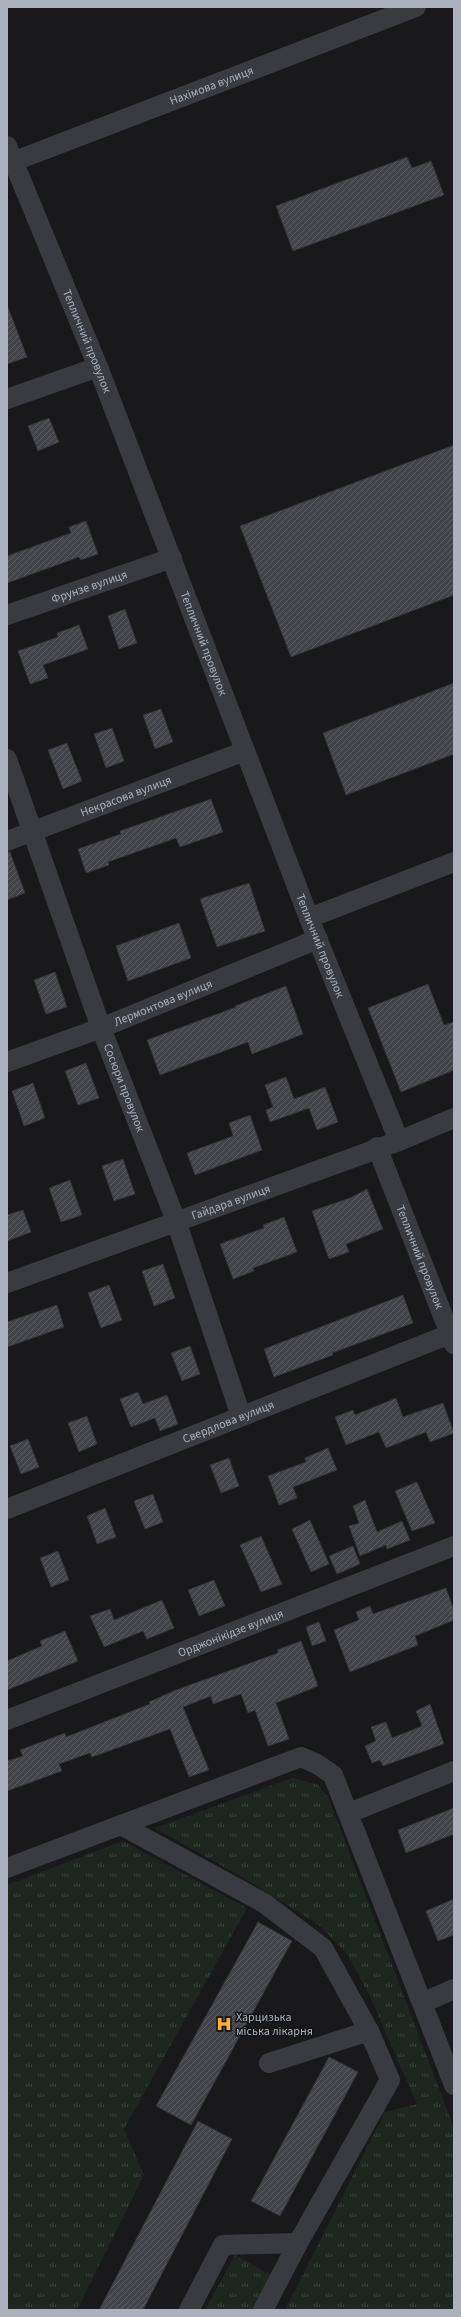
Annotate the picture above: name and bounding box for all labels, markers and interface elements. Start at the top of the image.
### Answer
street label: Нахімова вулиця [167,62,256,110]
street label: Тепличний провулок [58,287,115,396]
street label: Фрунзе вулиця [49,566,130,608]
street label: Тепличний провулок [176,589,231,698]
street label: Некрасова вулиця [78,772,174,822]
street label: Тепличний провулок [292,892,348,1000]
street label: Лермонтова вулиця [111,975,215,1031]
street label: Сосюри провулок [99,1041,149,1135]
street label: Гайдара вулиця [189,1180,273,1225]
street label: Тепличний провулок [391,1203,448,1312]
street label: Свердлова вулиця [180,1396,277,1448]
street label: Орджонікідзе вулиця [175,1605,286,1662]
place label: Харцизька міська лікарня [236,2009,313,2040]
hospital icon: Харцизька міська лікарня [215,2015,233,2033]

